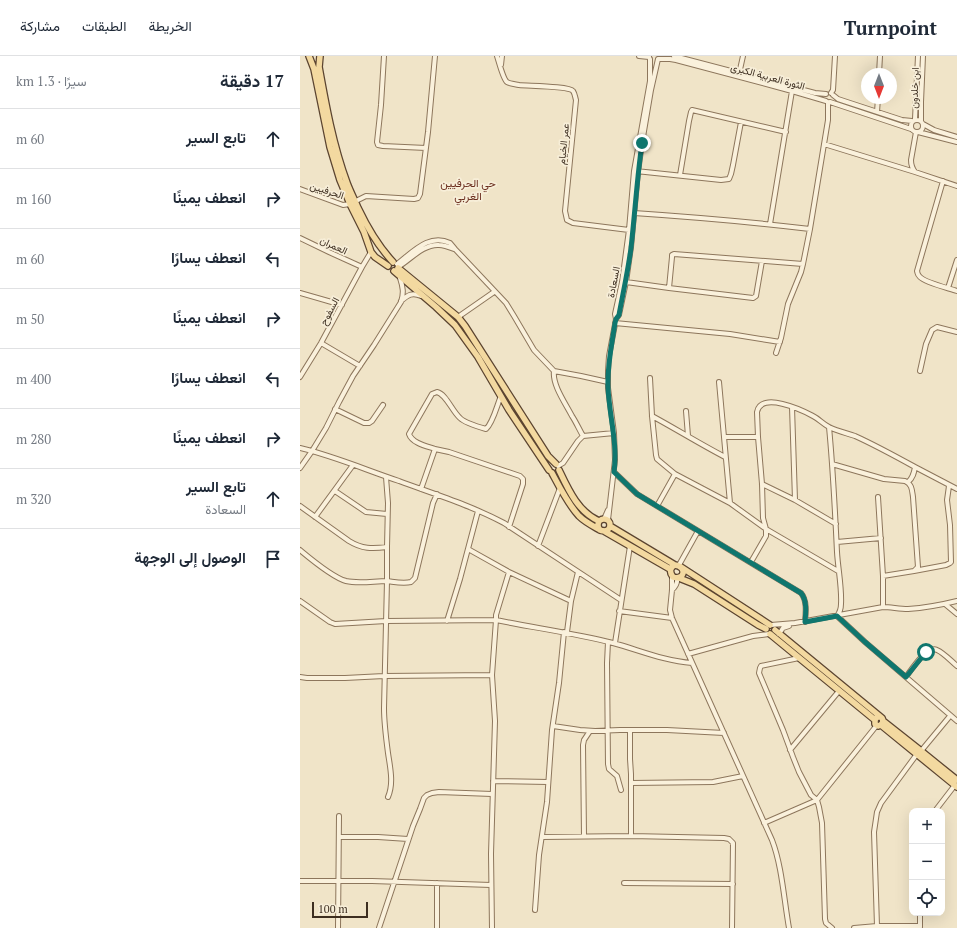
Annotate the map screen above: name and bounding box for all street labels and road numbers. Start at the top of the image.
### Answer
street label: الثورة العربية الكبرى [729,60,806,93]
street label: ابن خلدون [907,67,922,109]
street label: عمر الخيام [555,123,572,165]
street label: الحرفيين [308,179,345,202]
street label: العمران [318,233,350,257]
street label: السعادة [604,265,623,299]
street label: السفوح [317,295,342,327]

